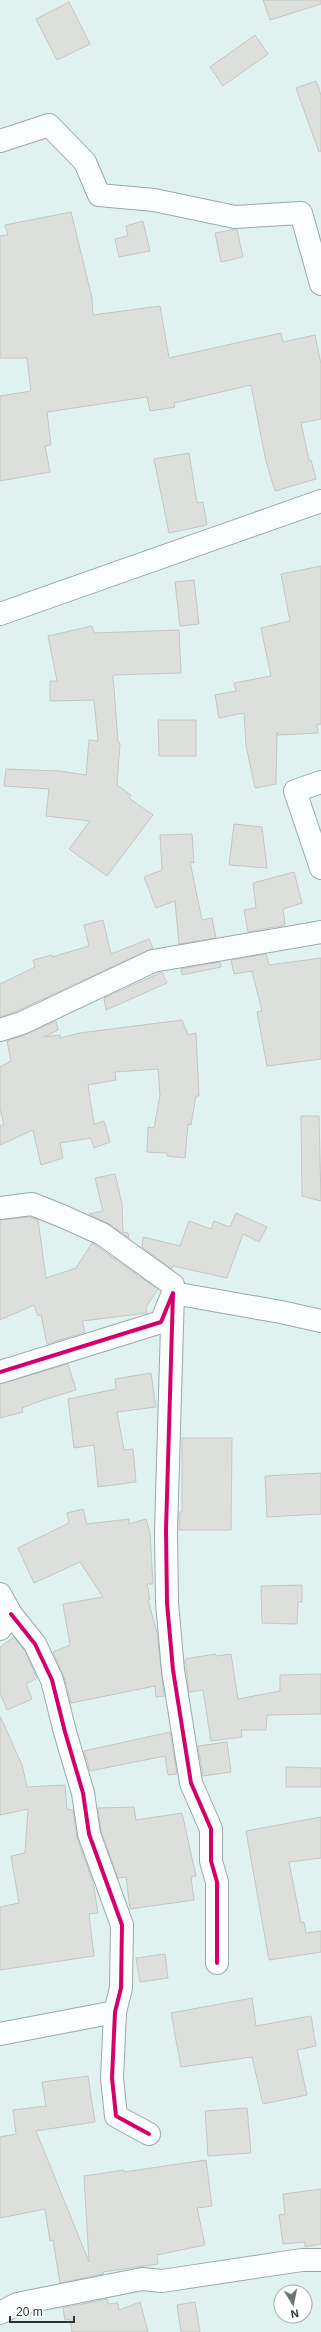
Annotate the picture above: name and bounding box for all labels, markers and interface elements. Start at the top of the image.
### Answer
north arrow [273,2284,313,2324]
scale bar [10,2298,74,2324]
text: 20 m [16,2305,43,2319]
text: N [290,2307,300,2320]

